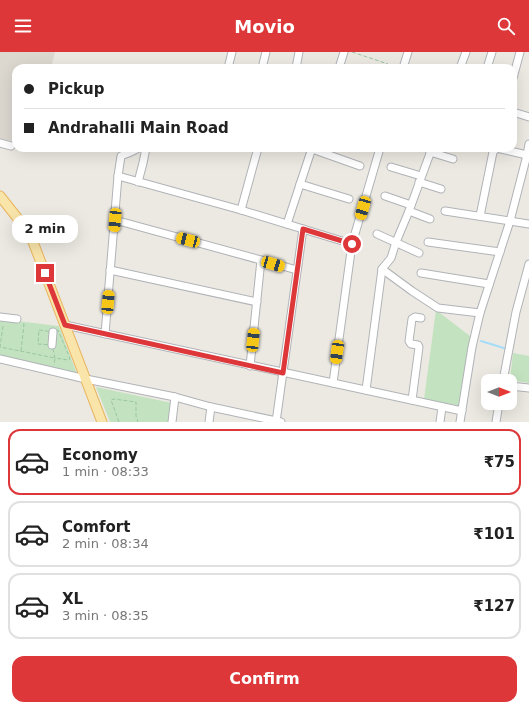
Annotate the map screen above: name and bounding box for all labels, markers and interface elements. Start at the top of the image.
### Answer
icon: menu [12,15,34,37]
icon: search [495,15,517,37]
text: Movio [234,16,295,37]
text: Pickup [48,80,104,98]
text: Andrahalli Main Road [48,119,229,137]
car [354,195,372,221]
car [108,208,122,232]
callout: 2 min [12,215,78,243]
text: 2 min [25,221,65,236]
car [175,231,201,249]
route start [343,235,361,253]
car [260,255,286,273]
route end [36,264,54,282]
car [101,290,115,314]
car [246,327,260,353]
car [329,339,345,365]
north arrow [481,374,517,410]
map controls [481,374,517,410]
icon: car [14,444,50,480]
text: Economy [62,446,138,464]
text: ₹75 [484,453,515,471]
text: 1 min · 08:33 [62,464,149,479]
icon: car [14,516,50,552]
text: Comfort [62,518,130,536]
text: ₹101 [473,525,515,543]
text: 2 min · 08:34 [62,536,149,551]
icon: car [14,588,50,624]
text: XL [62,590,83,608]
text: ₹127 [473,597,515,615]
text: 3 min · 08:35 [62,608,149,623]
button: Confirm [12,656,517,702]

